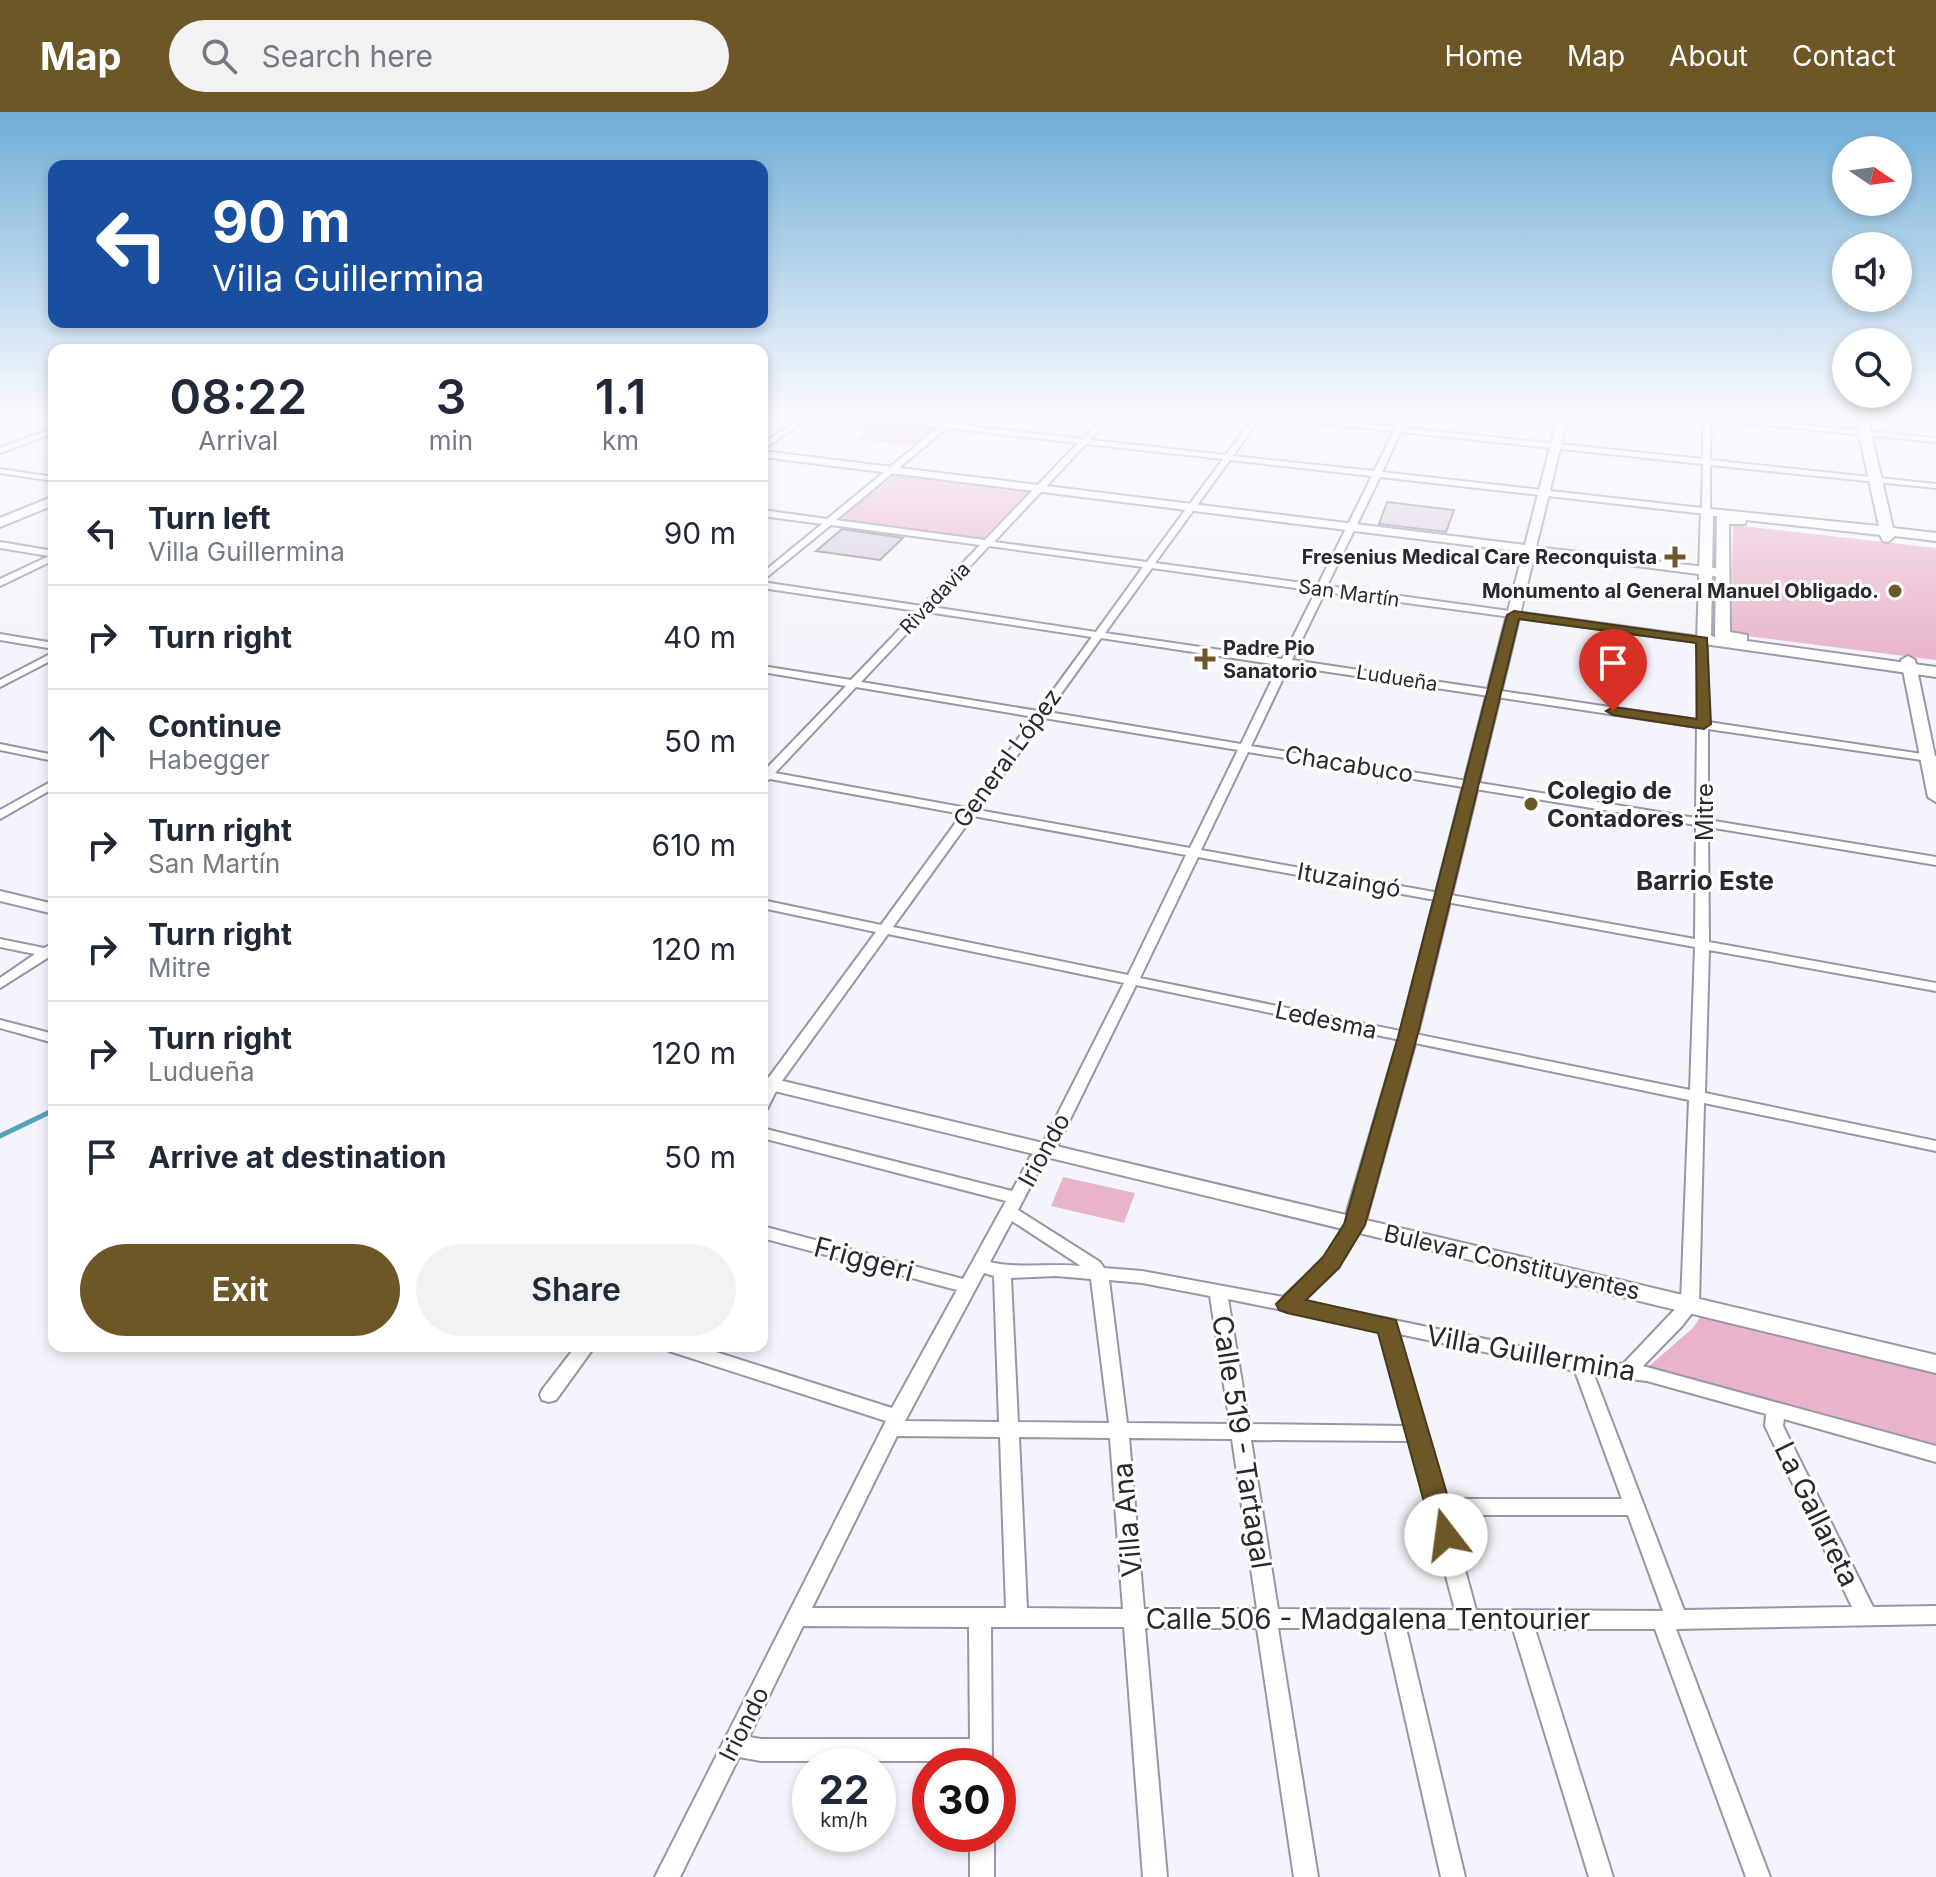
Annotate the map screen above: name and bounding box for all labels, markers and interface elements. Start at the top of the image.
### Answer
search box [169,20,729,92]
text: Map [40,33,121,79]
icon: search [197,34,241,78]
text: Search here [261,38,433,74]
text: Home [1444,39,1523,73]
text: Map [1567,39,1625,73]
text: About [1669,39,1748,73]
text: Contact [1792,39,1896,73]
north arrow [1832,136,1912,216]
map controls [1832,136,1912,408]
text: 90 m [212,188,351,256]
icon: left [80,192,184,296]
button: sound [1832,232,1912,312]
text: Villa Guillermina [212,256,484,300]
button: search [1832,328,1912,408]
text: 08:22 [170,367,307,426]
text: 3 [436,367,466,426]
text: 1.1 [595,367,646,426]
text: Arrival [198,425,278,456]
text: min [429,425,473,456]
text: km [602,425,639,456]
text: Turn left [148,500,270,536]
icon: left [80,511,124,555]
text: 90 m [664,515,736,551]
text: Villa Guillermina [148,536,345,567]
place label: Fresenius Medical Care Reconquista [1302,545,1657,569]
marker: Fresenius Medical Care Reconquista [1664,546,1686,568]
street label: Rivadavia [895,557,975,639]
street label: San Martín [1297,574,1401,612]
place label: Monumento al General Manuel Obligado. [1482,579,1879,603]
marker: Monumento al General Manuel Obligado. [1886,582,1904,600]
icon: right [80,615,124,659]
text: Turn right [148,619,292,655]
text: 40 m [663,619,736,655]
pin [1579,629,1647,711]
place label: Padre Pio Sanatorio [1223,636,1317,683]
icon: arrive [1591,641,1635,685]
marker: Padre Pio Sanatorio [1194,648,1216,670]
street label: Ludueña [1355,660,1439,696]
street label: General López [947,683,1067,833]
text: Continue [148,708,282,744]
icon: ahead [80,719,124,763]
text: 50 m [664,723,736,759]
street label: Chacabuco [1283,740,1415,788]
text: Habegger [148,744,270,775]
place label: Colegio de Contadores [1547,776,1684,833]
street label: Mitre [1690,783,1719,841]
marker: Colegio de Contadores [1522,795,1540,813]
text: Turn right [148,812,292,848]
icon: right [80,823,124,867]
text: 610 m [652,827,736,863]
text: San Martín [148,848,280,879]
street label: Ituzaingó [1295,857,1403,903]
district label: Barrio Este [1636,865,1774,896]
text: Turn right [148,916,292,952]
icon: right [80,927,124,971]
text: 120 m [652,931,736,967]
text: Mitre [148,952,211,983]
street label: Ledesma [1272,995,1380,1045]
text: Turn right [148,1020,292,1056]
icon: right [80,1031,124,1075]
text: 120 m [652,1035,736,1071]
text: Ludueña [148,1056,255,1087]
street label: Iriondo [1012,1108,1076,1192]
icon: arrive [80,1135,124,1179]
text: Arrive at destination [148,1139,446,1175]
text: 50 m [664,1139,736,1175]
street label: Bulevar Constituyentes [1381,1218,1643,1306]
street label: Friggeri [810,1229,918,1289]
button: Exit [80,1244,400,1336]
button: Share [416,1244,736,1336]
street label: Calle 519 - Tartagal [1205,1313,1279,1571]
street label: Villa Guillermina [1424,1318,1638,1388]
street label: La Gallareta [1767,1436,1867,1592]
street label: Villa Ana [1105,1461,1149,1579]
position arrow [1404,1493,1488,1577]
street label: Calle 506 - Madgalena Tentourier [1146,1602,1590,1636]
street label: Iriondo [713,1682,775,1766]
speed limit sign: 30 [912,1748,1016,1852]
text: 22 [819,1765,869,1814]
text: km/h [820,1808,868,1832]

